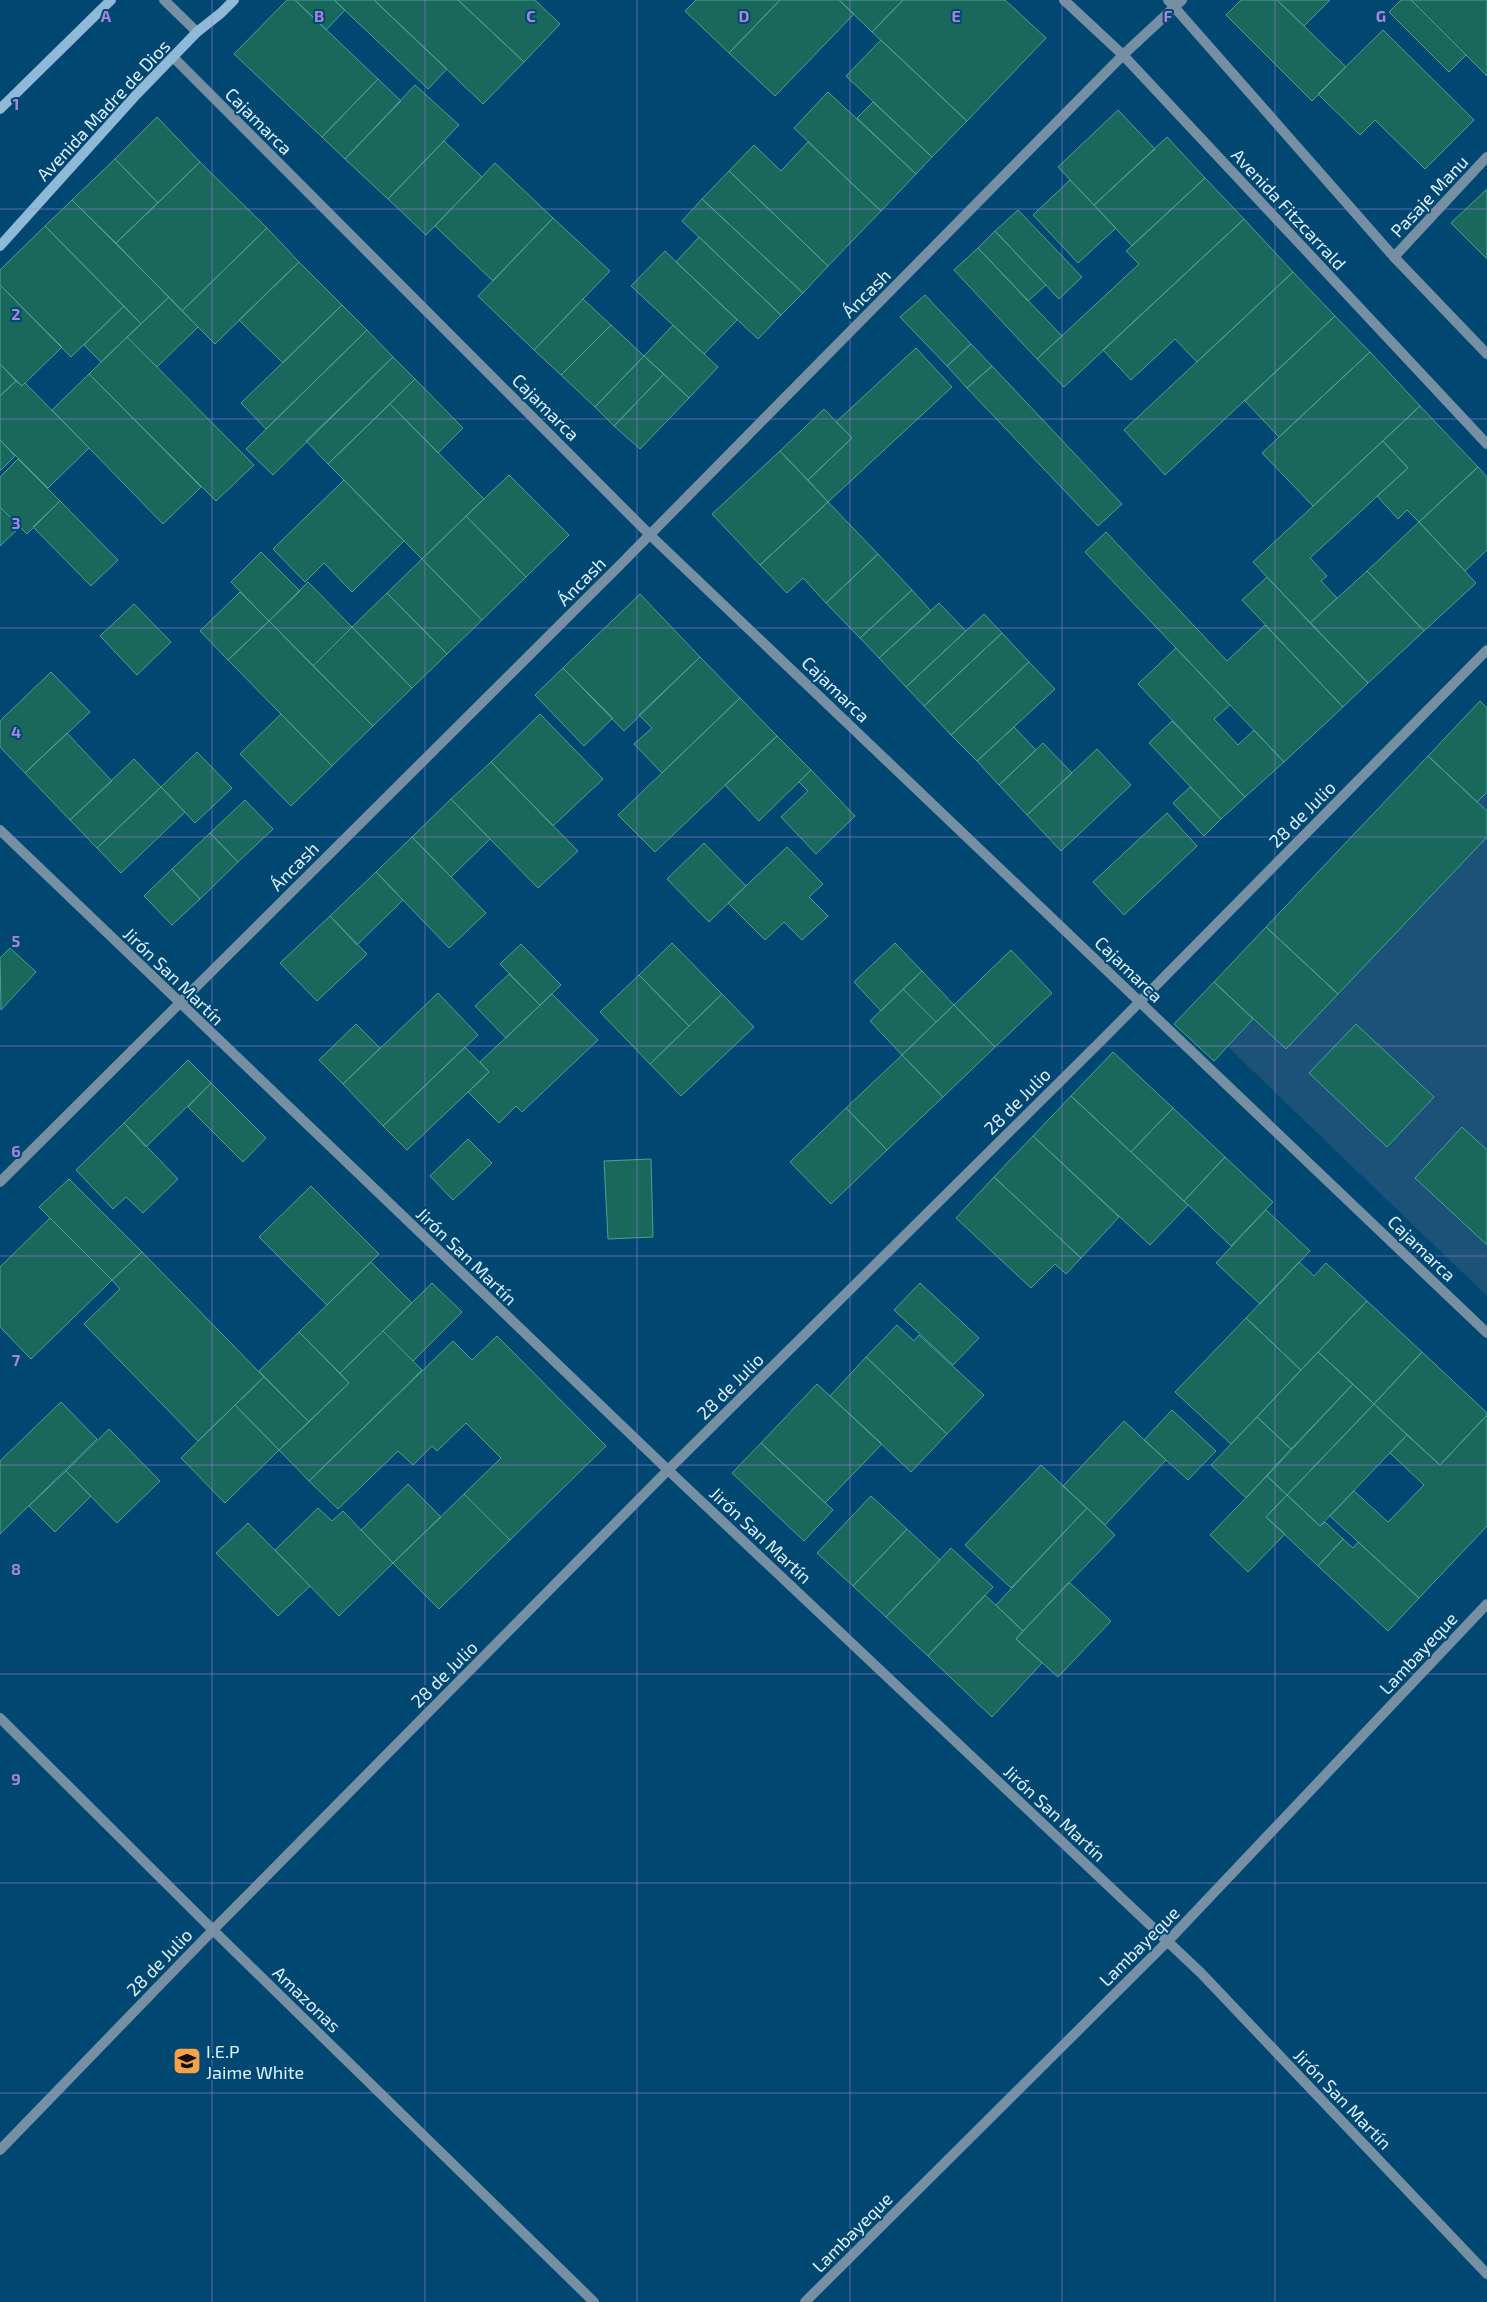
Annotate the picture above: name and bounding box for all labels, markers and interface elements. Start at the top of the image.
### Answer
text: A [101,6,112,25]
text: B [314,6,324,25]
text: C [526,6,536,25]
text: D [739,6,750,25]
text: E [951,6,961,25]
text: F [1164,6,1173,25]
text: G [1376,6,1386,25]
street label: Avenida Madre de Dios [32,35,174,185]
street label: Cajamarca [221,83,297,159]
text: 1 [13,94,19,113]
street label: Avenida Fitzcarrald [1227,144,1351,274]
street label: Pasaje Manu [1385,150,1473,242]
street label: Áncash [837,264,895,322]
text: 2 [11,304,21,323]
street label: Cajamarca [508,369,584,445]
text: 3 [11,513,21,532]
street label: Áncash [552,552,610,610]
street label: Cajamarca [797,651,875,727]
text: 4 [11,722,21,741]
street label: 28 de Julio [1264,776,1340,852]
street label: Áncash [265,837,323,895]
street label: Jirón San Martín [119,922,229,1030]
text: 5 [12,931,21,950]
street label: Cajamarca [1090,931,1168,1007]
street label: 28 de Julio [979,1063,1055,1139]
text: 6 [11,1141,21,1160]
street label: Jirón San Martín [412,1202,522,1310]
street label: Cajamarca [1383,1210,1461,1286]
street label: 28 de Julio [692,1348,768,1424]
text: 7 [12,1350,21,1369]
street label: Jirón San Martín [705,1482,817,1588]
text: 8 [11,1559,21,1578]
street label: Lambayeque [1374,1607,1462,1699]
street label: 28 de Julio [406,1636,482,1712]
street label: Jirón San Martín [999,1760,1111,1866]
text: 9 [11,1769,21,1788]
street label: Lambayeque [1094,1901,1184,1991]
street label: 28 de Julio [122,1924,196,2000]
street label: Amazonas [269,1961,345,2037]
place label: I.E.P Jaime White [206,2040,304,2083]
street label: Jirón San Martín [1289,2044,1397,2154]
school or university icon: I.E.P Jaime White [172,2046,202,2076]
street label: Lambayeque [807,2187,897,2277]

